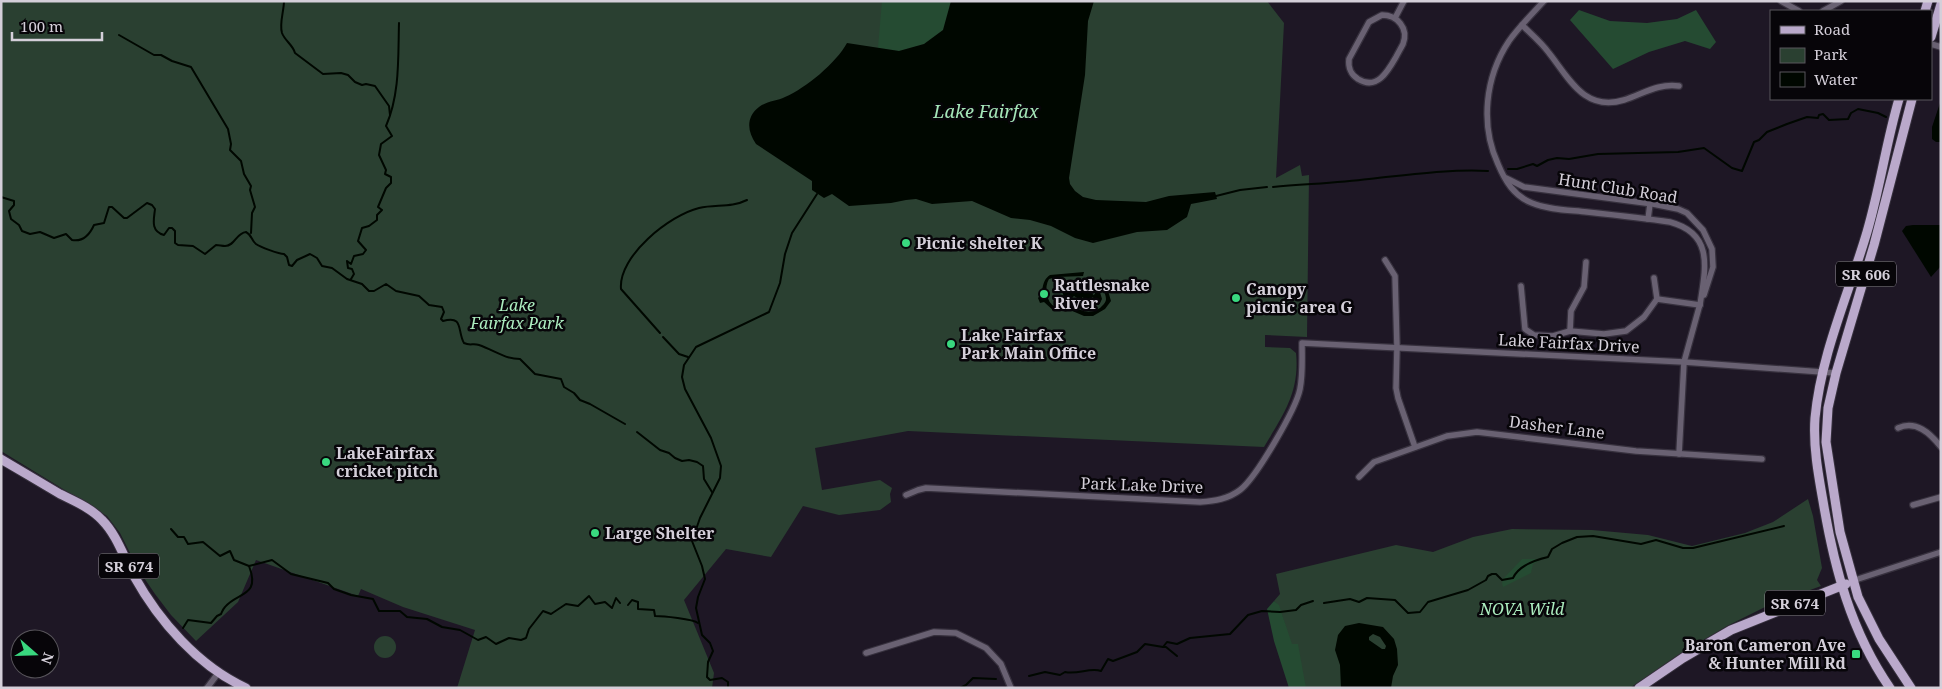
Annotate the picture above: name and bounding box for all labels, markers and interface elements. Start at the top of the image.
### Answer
scale bar [12,10,102,42]
legend [1770,10,1932,100]
text: 100 m [20,16,63,36]
text: Road [1814,19,1850,39]
text: Park [1814,44,1848,64]
text: Water [1814,69,1857,89]
water label: Lake Fairfax [932,99,1040,123]
street label: Hunt Club Road [1557,168,1679,208]
place label: Picnic shelter K [916,232,1042,254]
marker: Picnic shelter K [900,237,912,249]
road number: SR 606 [1836,262,1896,286]
place label: Rattlesnake River [1054,274,1150,314]
place label: Canopy picnic area G [1246,278,1352,318]
marker: Rattlesnake River [1038,288,1050,300]
marker: Canopy picnic area G [1230,292,1242,304]
park label: Lake Fairfax Park [469,294,565,334]
place label: Lake Fairfax Park Main Office [961,324,1096,364]
street label: Lake Fairfax Drive [1498,328,1640,358]
marker: Lake Fairfax Park Main Office [945,338,957,350]
street label: Dasher Lane [1508,410,1606,444]
place label: LakeFairfax cricket pitch [336,442,438,482]
marker: LakeFairfax cricket pitch [320,456,332,468]
street label: Park Lake Drive [1080,472,1204,498]
place label: Large Shelter [605,522,715,544]
marker: Large Shelter [589,527,601,539]
road number: SR 674 [99,554,159,578]
road number: SR 674 [1765,590,1825,616]
park label: NOVA Wild [1479,598,1565,620]
north arrow [10,629,60,679]
place label: Baron Cameron Ave & Hunter Mill Rd [1684,634,1847,674]
marker: Baron Cameron Ave & Hunter Mill Rd [1850,648,1862,660]
text: N [37,650,59,667]

